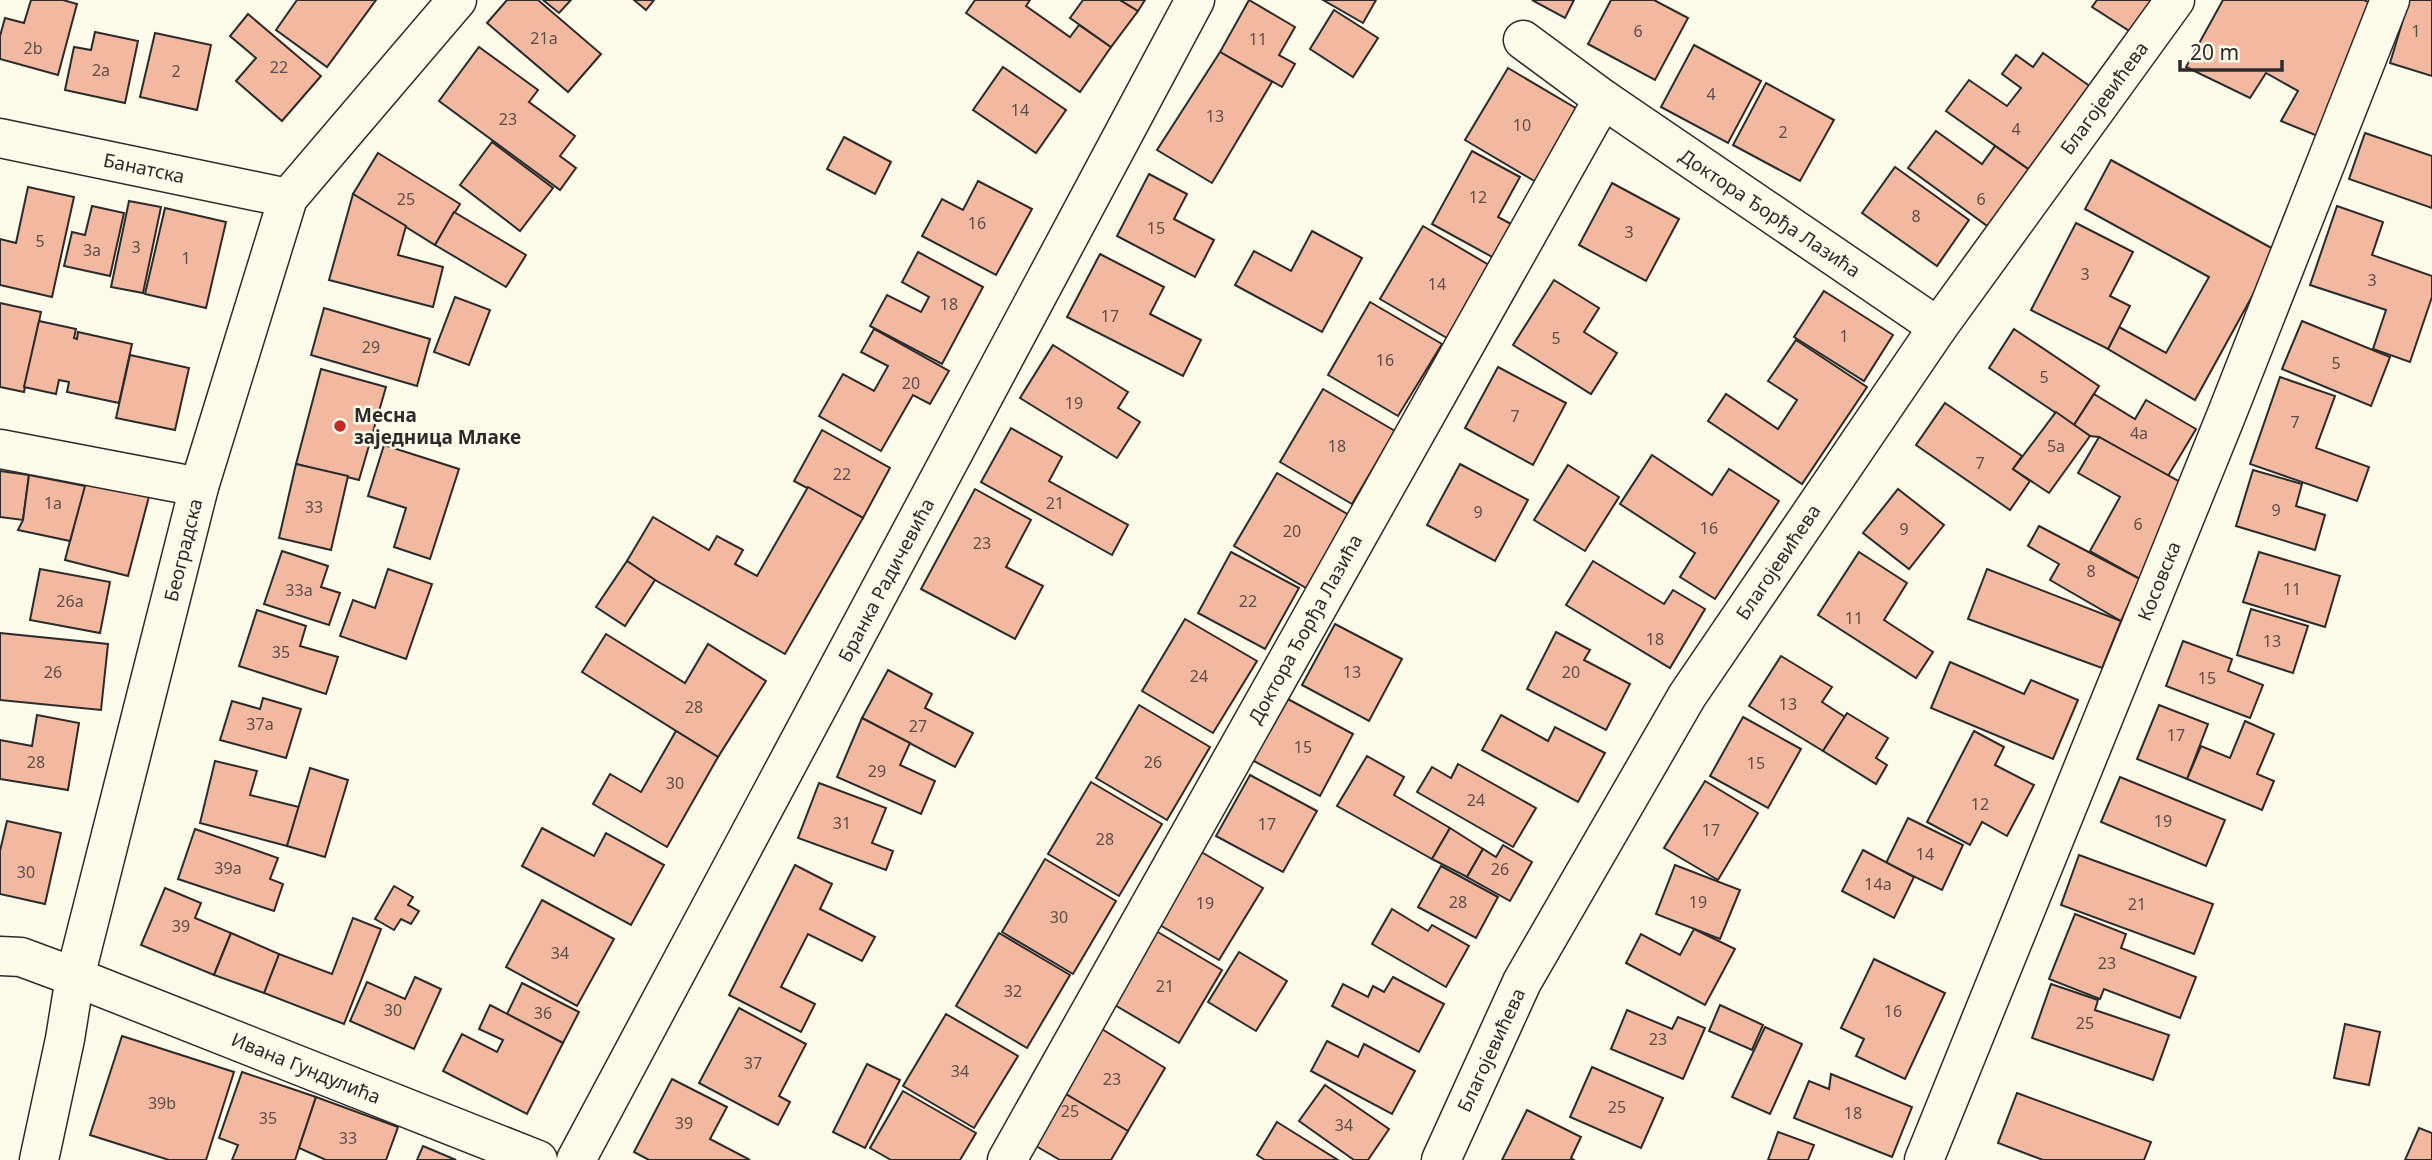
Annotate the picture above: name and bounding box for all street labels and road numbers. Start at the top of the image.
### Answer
street label: Благојевићева [2054,36,2154,160]
street label: Доктора Ђорђа Лазића [1674,143,1866,283]
street label: Банатска [101,147,187,189]
street label: Бранка Радичевића [832,494,940,666]
street label: Београдска [158,496,208,604]
street label: Благојевићева [1730,499,1826,625]
street label: Доктора Ђорђа Лазића [1242,530,1368,728]
street label: Косовска [2131,537,2187,625]
street label: Благојевићева [1451,984,1531,1116]
street label: Ивана Гундулића [227,1026,385,1110]

